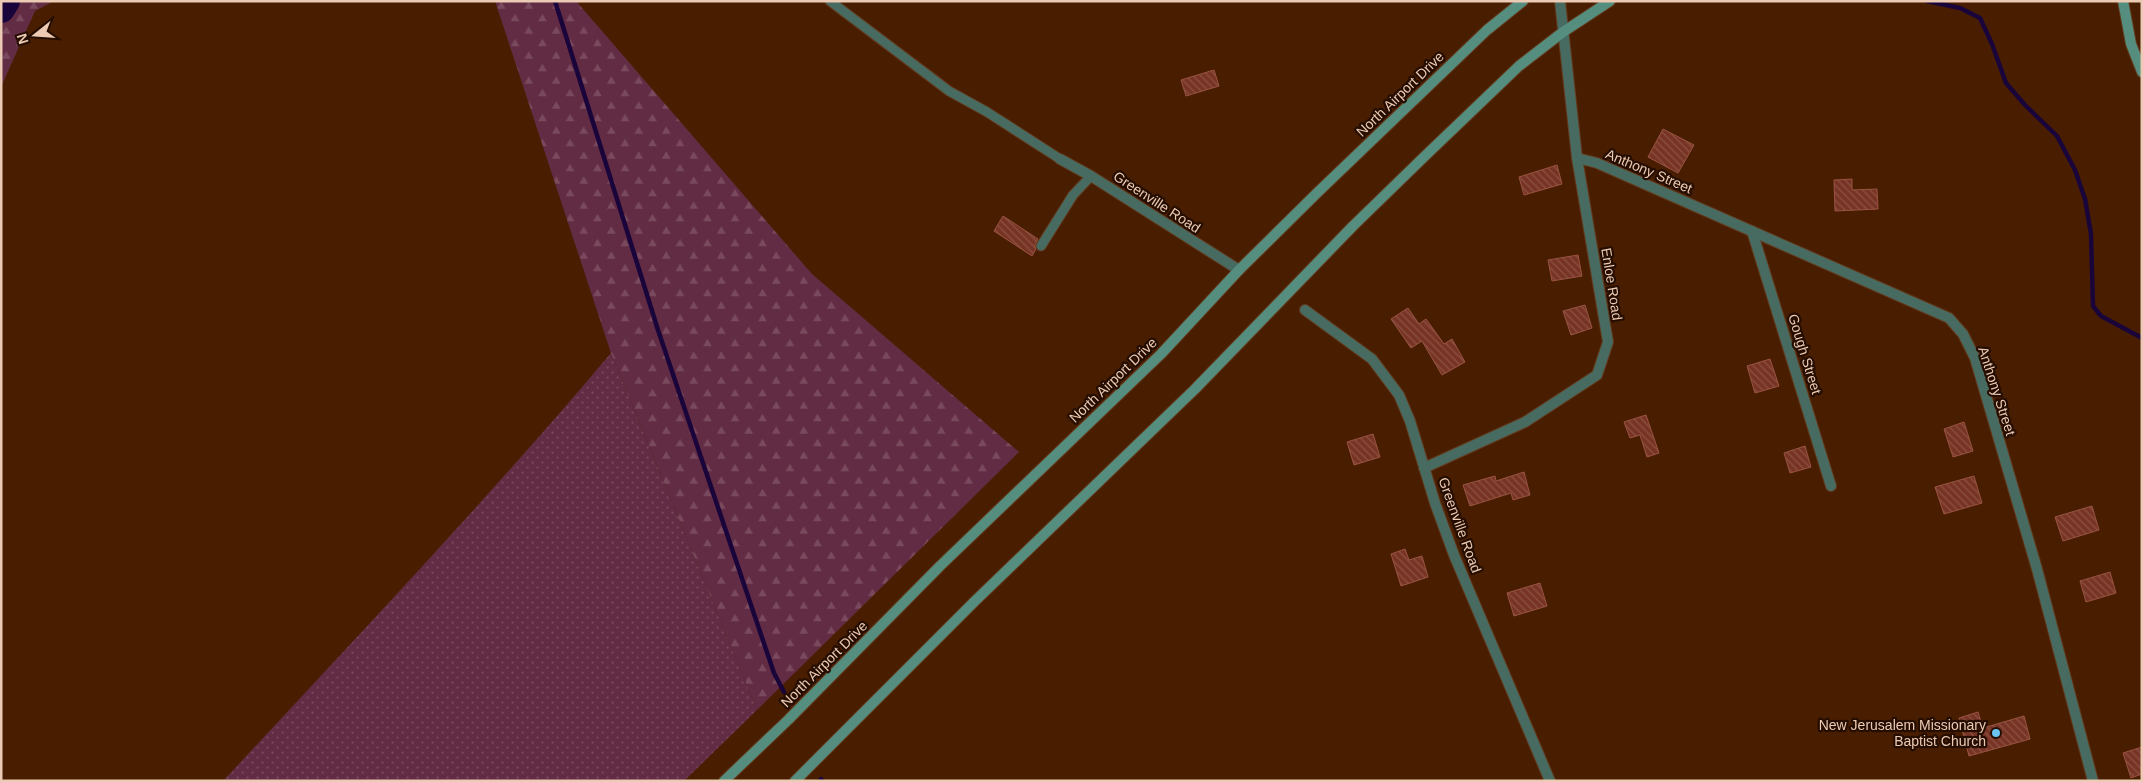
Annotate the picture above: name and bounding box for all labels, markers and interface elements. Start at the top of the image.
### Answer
north arrow [10,10,60,60]
text: N [13,32,32,46]
street label: North Airport Drive [1353,48,1447,140]
street label: Anthony Street [1603,146,1695,196]
street label: Greenville Road [1111,168,1203,236]
street label: Enloe Road [1598,247,1626,321]
street label: Gough Street [1785,312,1825,396]
street label: North Airport Drive [1066,334,1160,426]
street label: Anthony Street [1975,344,2019,438]
street label: Greenville Road [1435,475,1485,575]
street label: North Airport Drive [778,617,871,710]
place label: New Jerusalem Missionary Baptist Church [1819,717,1986,749]
marker: New Jerusalem Missionary Baptist Church [1990,727,2002,739]

